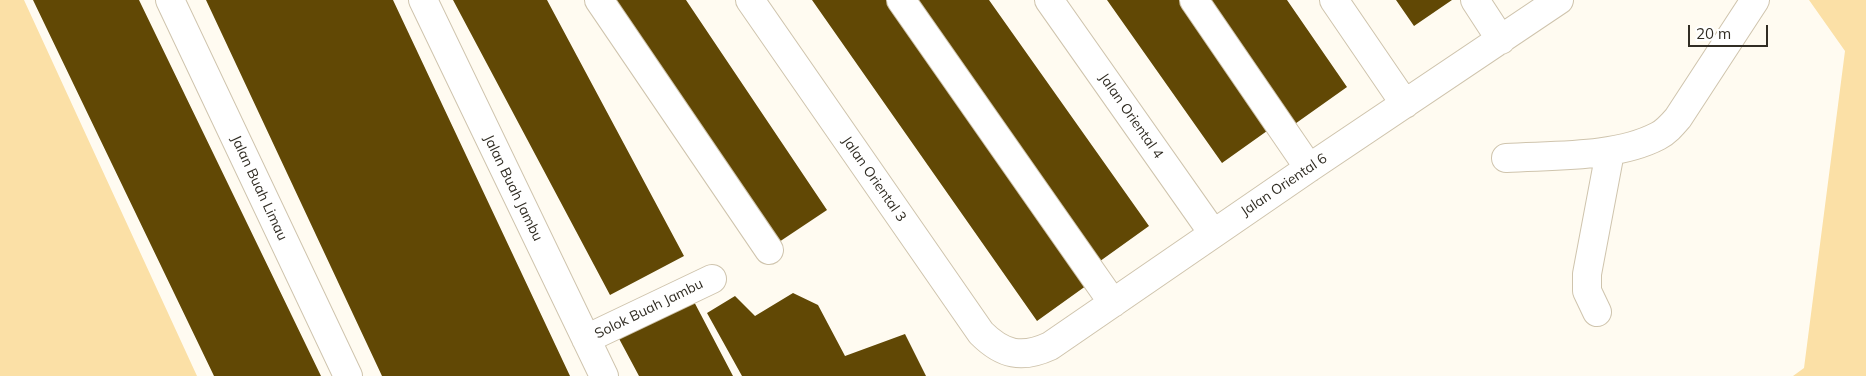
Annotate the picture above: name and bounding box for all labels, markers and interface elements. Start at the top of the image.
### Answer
scale bar [1691,15,1771,47]
text: 20 m [1696,24,1731,43]
street label: Jalan Oriental 4 [1095,70,1167,162]
street label: Jalan Buah Jambu [480,132,546,244]
street label: Jalan Buah Limau [227,133,291,243]
street label: Jalan Oriental 3 [838,133,910,225]
street label: Jalan Oriental 6 [1238,150,1330,220]
street label: Solok Buah Jambu [592,275,706,343]

